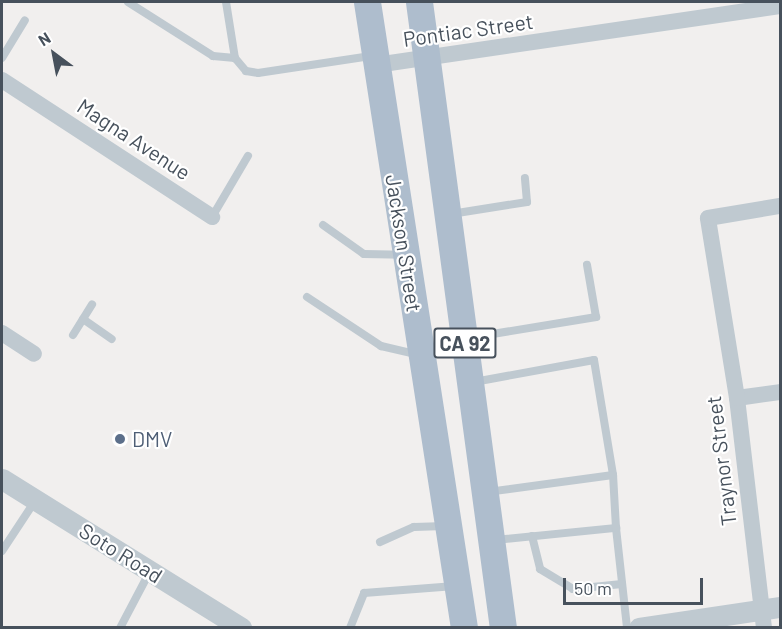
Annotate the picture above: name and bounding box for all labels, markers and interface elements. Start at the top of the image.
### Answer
street label: Pontiac Street [401,8,535,52]
north arrow [24,24,84,84]
text: N [35,27,54,49]
street label: Magna Avenue [73,93,195,185]
street label: Jackson Street [381,173,427,313]
road number: CA 92 [432,326,498,360]
street label: Traynor Street [701,395,741,527]
place label: DMV [132,426,172,452]
marker: DMV [113,432,127,446]
street label: Soto Road [75,518,167,588]
scale bar [566,566,706,604]
text: 50 m [574,577,612,599]

